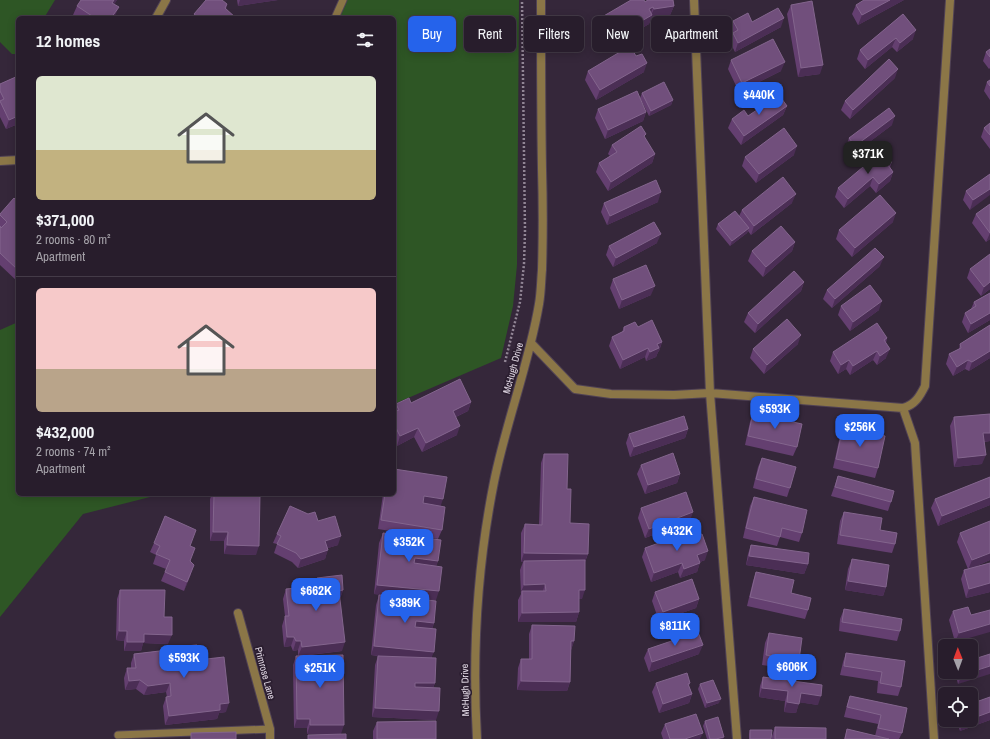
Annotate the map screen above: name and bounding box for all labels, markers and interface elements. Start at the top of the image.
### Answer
chip: Buy [408,16,456,52]
chip: Rent [464,16,516,52]
chip: Filters [524,16,584,52]
chip: New [592,16,643,52]
chip: Apartment [651,16,732,52]
text: 12 homes [36,29,100,52]
icon: filters [354,29,376,51]
pin: $440K [731,82,787,116]
text: $440K [743,86,775,103]
icon: home [170,102,242,174]
pin: $371K [840,141,896,175]
text: $371K [852,145,884,162]
text: $371,000 [36,208,94,231]
text: 2 rooms · 80 m² [36,231,111,248]
text: Apartment [36,248,85,265]
icon: home [170,314,242,386]
street label: McHugh Drive [500,341,526,395]
pin: $593K [747,396,803,430]
text: $593K [759,400,791,417]
pin: $256K [832,414,888,448]
text: $256K [844,418,876,435]
text: $432,000 [36,420,94,443]
text: 2 rooms · 74 m² [36,443,111,460]
text: Apartment [36,460,85,477]
pin: $432K [649,518,705,552]
text: $432K [661,522,693,539]
pin: $352K [381,529,437,563]
text: $352K [393,533,425,550]
pin: $662K [288,578,344,612]
text: $662K [300,582,332,599]
pin: $389K [377,590,433,624]
text: $389K [389,594,421,611]
pin: $811K [647,613,703,647]
text: $811K [660,617,690,634]
north arrow [938,639,978,679]
map controls [938,639,978,727]
pin: $593K [156,645,212,679]
street label: Primrose Lane [252,645,278,701]
text: $593K [168,649,200,666]
pin: $606K [764,654,820,688]
pin: $251K [292,655,348,689]
text: $606K [776,658,808,675]
text: $251K [304,659,336,676]
street label: McHugh Drive [458,663,472,716]
button: locate [938,687,978,727]

